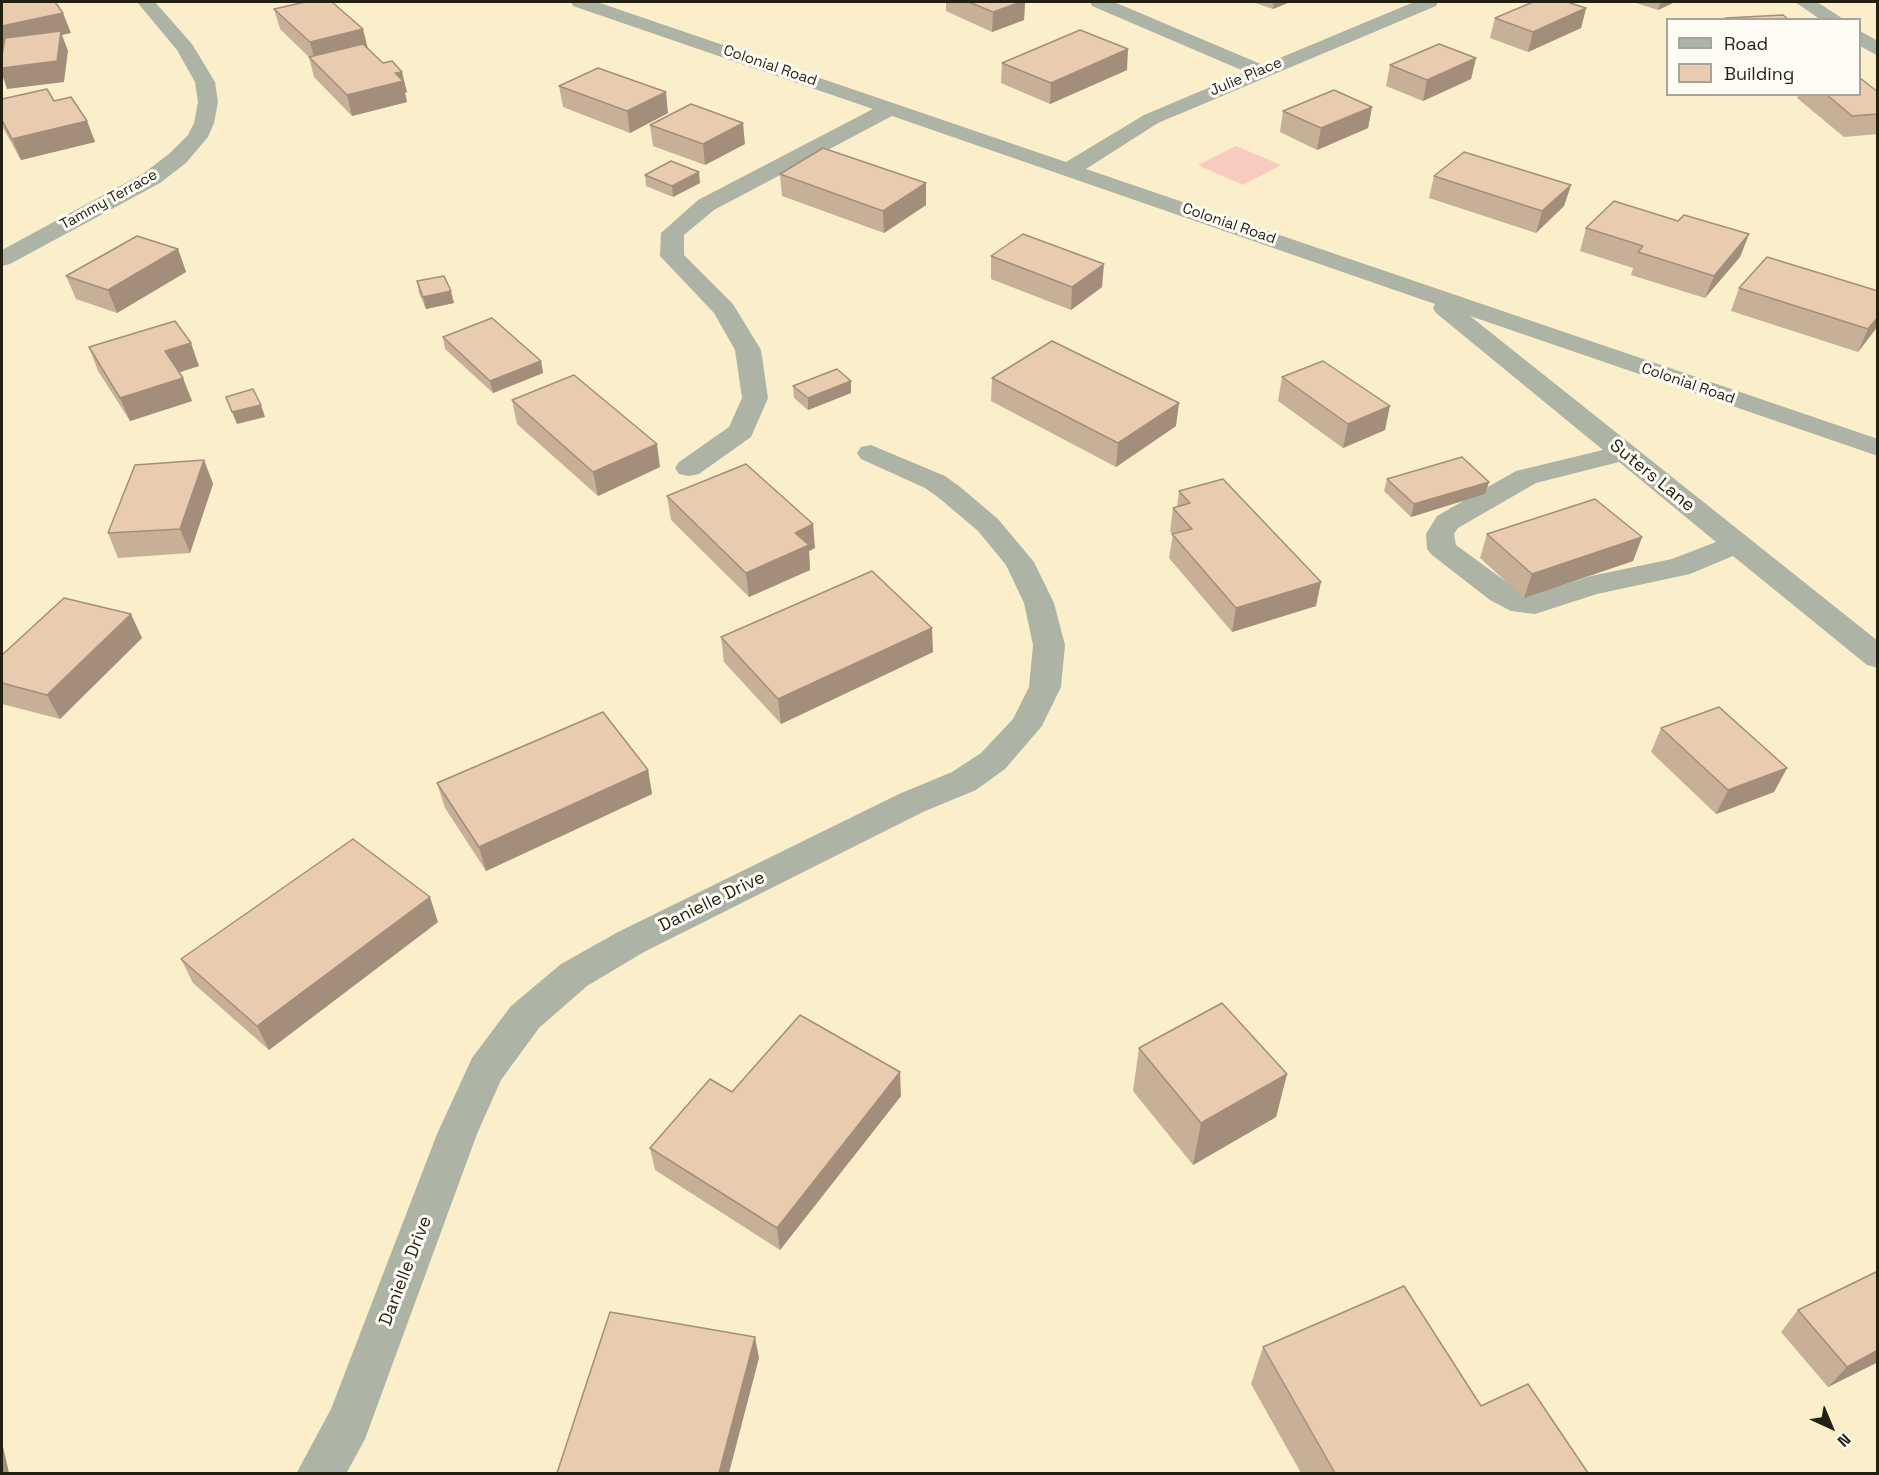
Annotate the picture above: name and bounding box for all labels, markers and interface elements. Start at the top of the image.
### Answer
legend [1666,18,1861,96]
text: Road [1724,32,1768,55]
street label: Colonial Road [721,42,819,90]
street label: Julie Place [1207,54,1285,100]
text: Building [1724,62,1794,85]
street label: Tammy Terrace [57,166,161,234]
street label: Colonial Road [1180,200,1278,248]
street label: Colonial Road [1639,360,1737,408]
street label: Suters Lane [1605,435,1699,517]
street label: Danielle Drive [655,867,769,937]
street label: Danielle Drive [375,1213,437,1329]
north arrow [1801,1397,1861,1457]
text: N [1833,1429,1855,1452]

